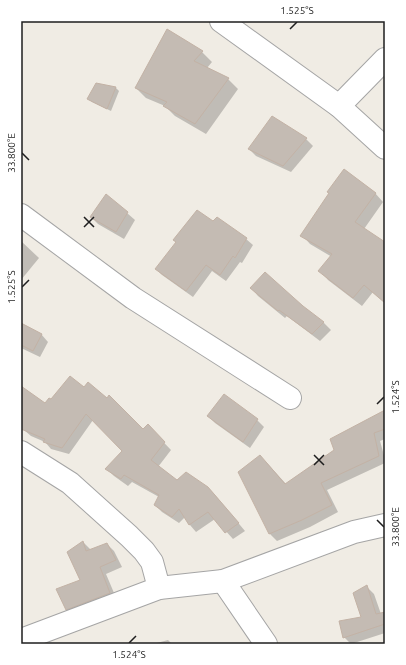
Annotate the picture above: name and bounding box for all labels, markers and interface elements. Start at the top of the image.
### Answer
text: 1.525°S [280,5,314,16]
text: 33.800°E [6,133,17,173]
text: 1.525°S [6,270,17,304]
text: 1.524°S [390,380,401,414]
text: 33.800°E [390,507,401,547]
text: 1.524°S [112,649,146,660]

